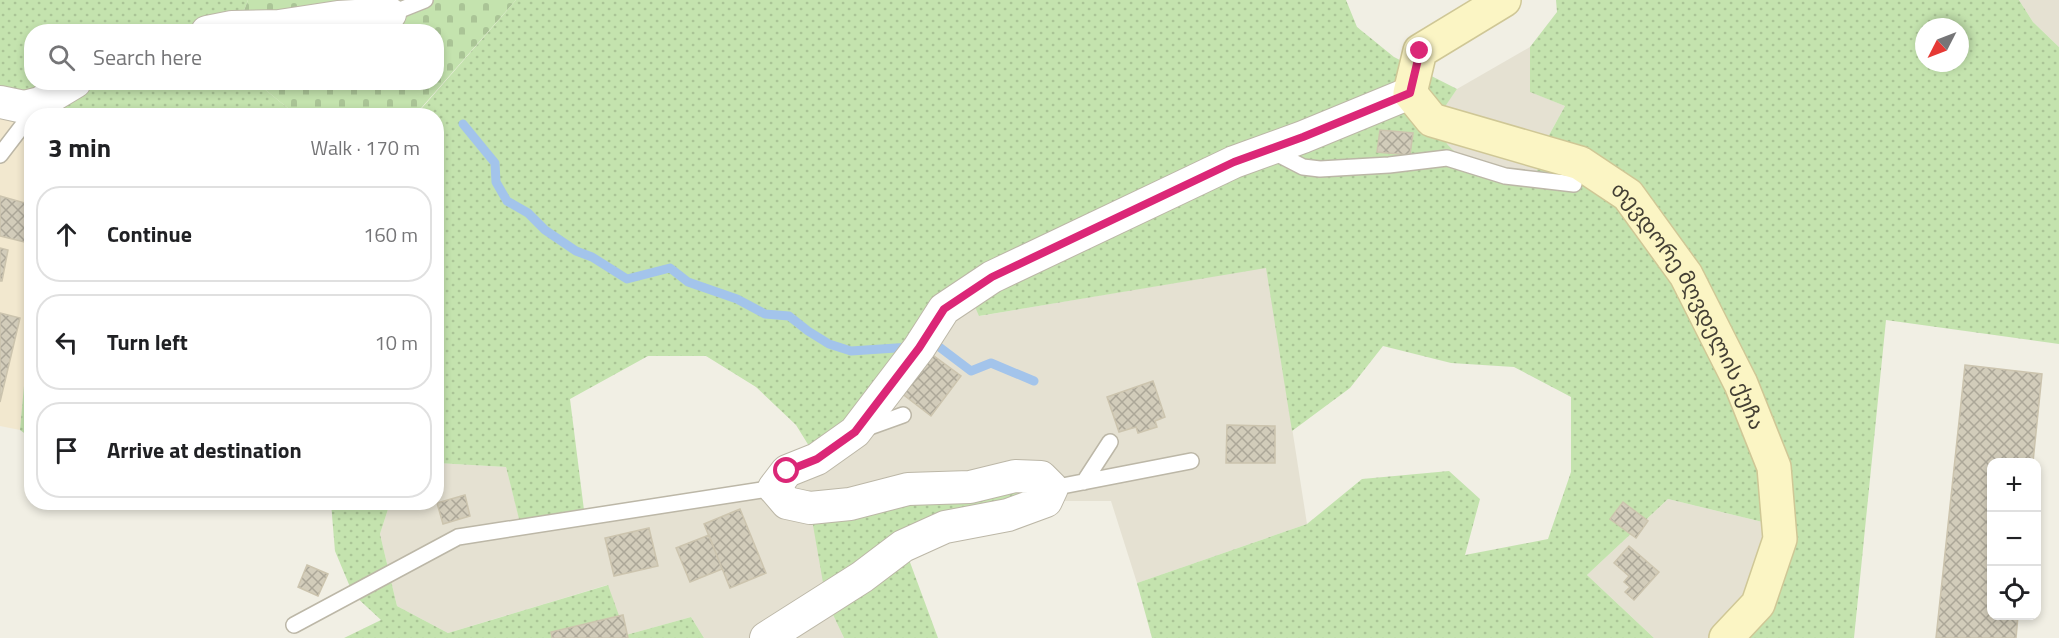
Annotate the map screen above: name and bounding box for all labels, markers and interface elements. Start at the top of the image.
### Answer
north arrow [1915,18,1969,72]
search box [24,24,444,90]
route end [1406,37,1432,63]
text: Search here [93,40,202,74]
icon: search [45,41,78,74]
text: 3 min [48,128,111,167]
text: Walk · 170 m [311,132,420,163]
street label: თევდორე მღვდელის ქუჩა [1605,172,1773,434]
text: Continue [107,217,192,251]
icon: ahead [50,218,83,251]
text: 160 m [363,219,418,250]
text: Turn left [107,325,188,359]
icon: left [50,326,83,359]
text: 10 m [374,327,418,358]
text: Arrive at destination [107,433,302,467]
icon: arrive [50,434,83,467]
route start [773,457,799,483]
map controls [1987,458,2041,620]
button: + [1987,458,2041,512]
button: − [1987,512,2041,566]
button: locate [1987,566,2041,620]

